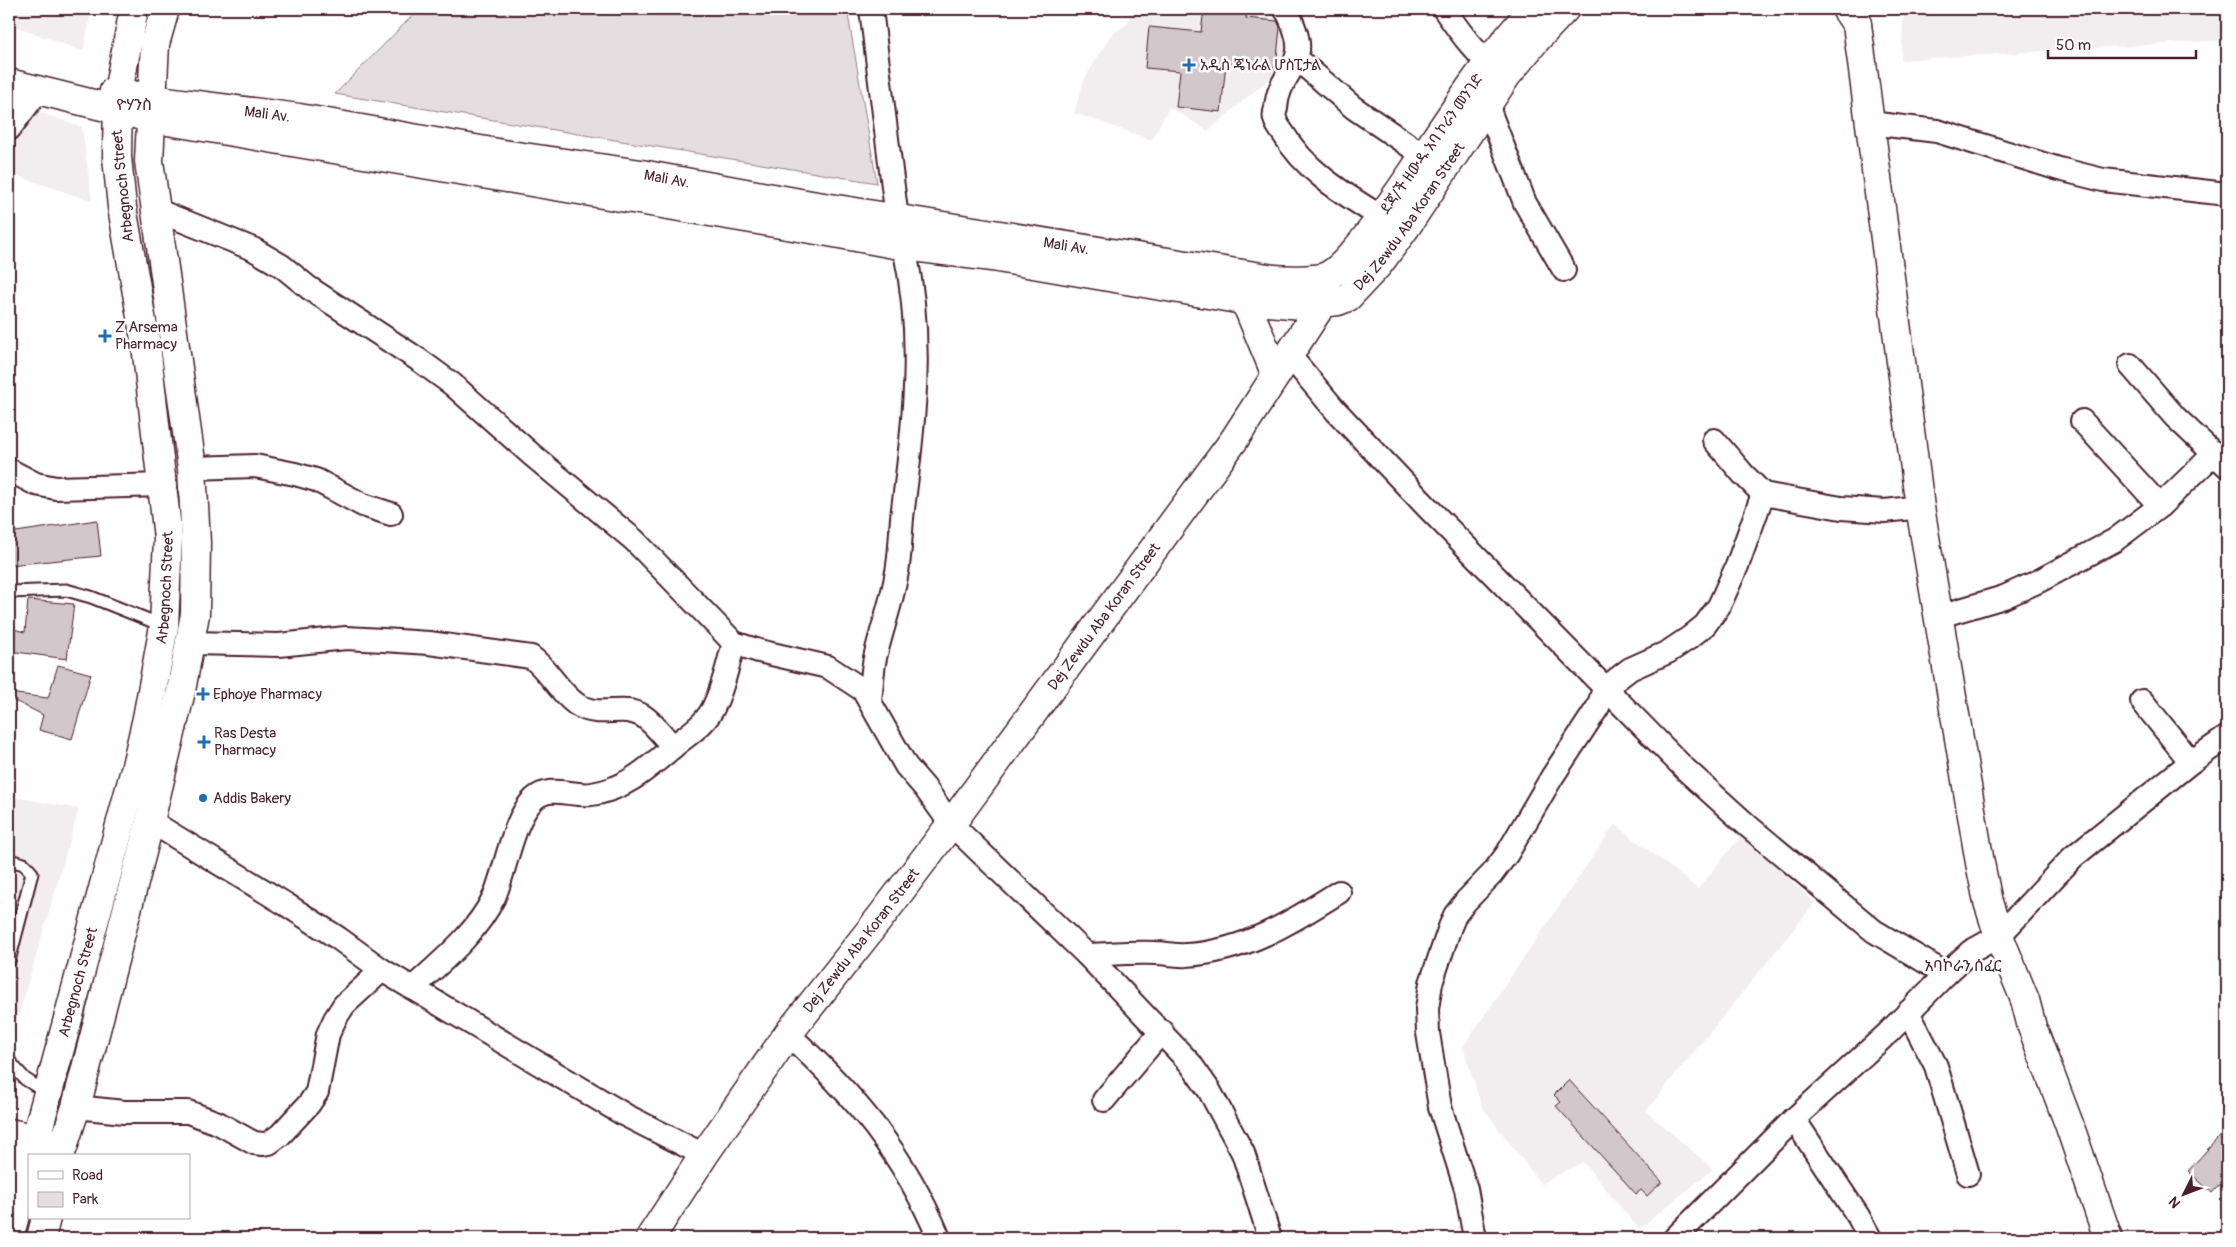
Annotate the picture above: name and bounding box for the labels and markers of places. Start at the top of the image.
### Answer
place label: አዲስ ጄነራል ሆስፒታል [1200,56,1321,75]
marker: አዲስ ጄነራል ሆስፒታል [1182,58,1196,72]
place label: Z Arsema Pharmacy [115,318,178,354]
marker: Z Arsema Pharmacy [99,330,111,342]
place label: Ephoye Pharmacy [213,685,322,704]
marker: Ephoye Pharmacy [197,688,209,700]
place label: Ras Desta Pharmacy [214,724,277,760]
marker: Ras Desta Pharmacy [198,736,210,748]
place label: Addis Bakery [213,789,292,808]
marker: Addis Bakery [197,792,209,804]

